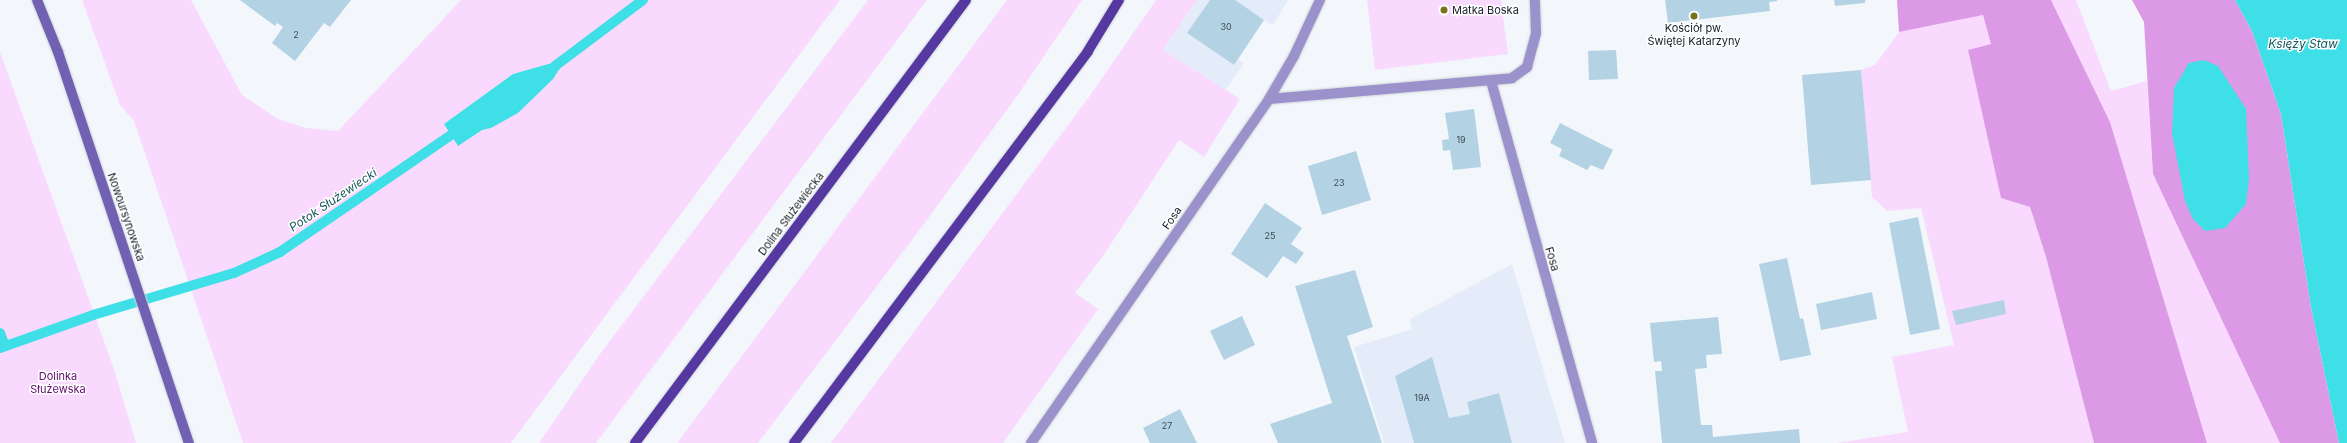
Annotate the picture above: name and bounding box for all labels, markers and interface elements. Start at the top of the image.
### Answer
place label: Matka Boska [1452,3,1519,17]
marker: Matka Boska [1439,5,1449,15]
marker: Kościół pw. Świętej Katarzyny [1689,11,1699,21]
house number: 30 [1220,22,1232,32]
place label: Kościół pw. Świętej Katarzyny [1647,22,1741,48]
house number: 2 [293,30,299,40]
water label: Księży Staw [2268,37,2338,51]
house number: 19 [1456,135,1466,145]
water label: Potok Służewiecki [286,165,380,235]
street label: Dolina Służewiecka [755,170,827,258]
street label: Nowoursynowska [105,171,147,263]
house number: 23 [1333,178,1345,188]
street label: Fosa [1160,204,1184,232]
house number: 25 [1265,231,1275,241]
street label: Fosa [1542,245,1562,273]
park label: Dolinka Służewska [30,370,86,396]
house number: 19A [1414,393,1430,403]
house number: 27 [1162,421,1172,431]

